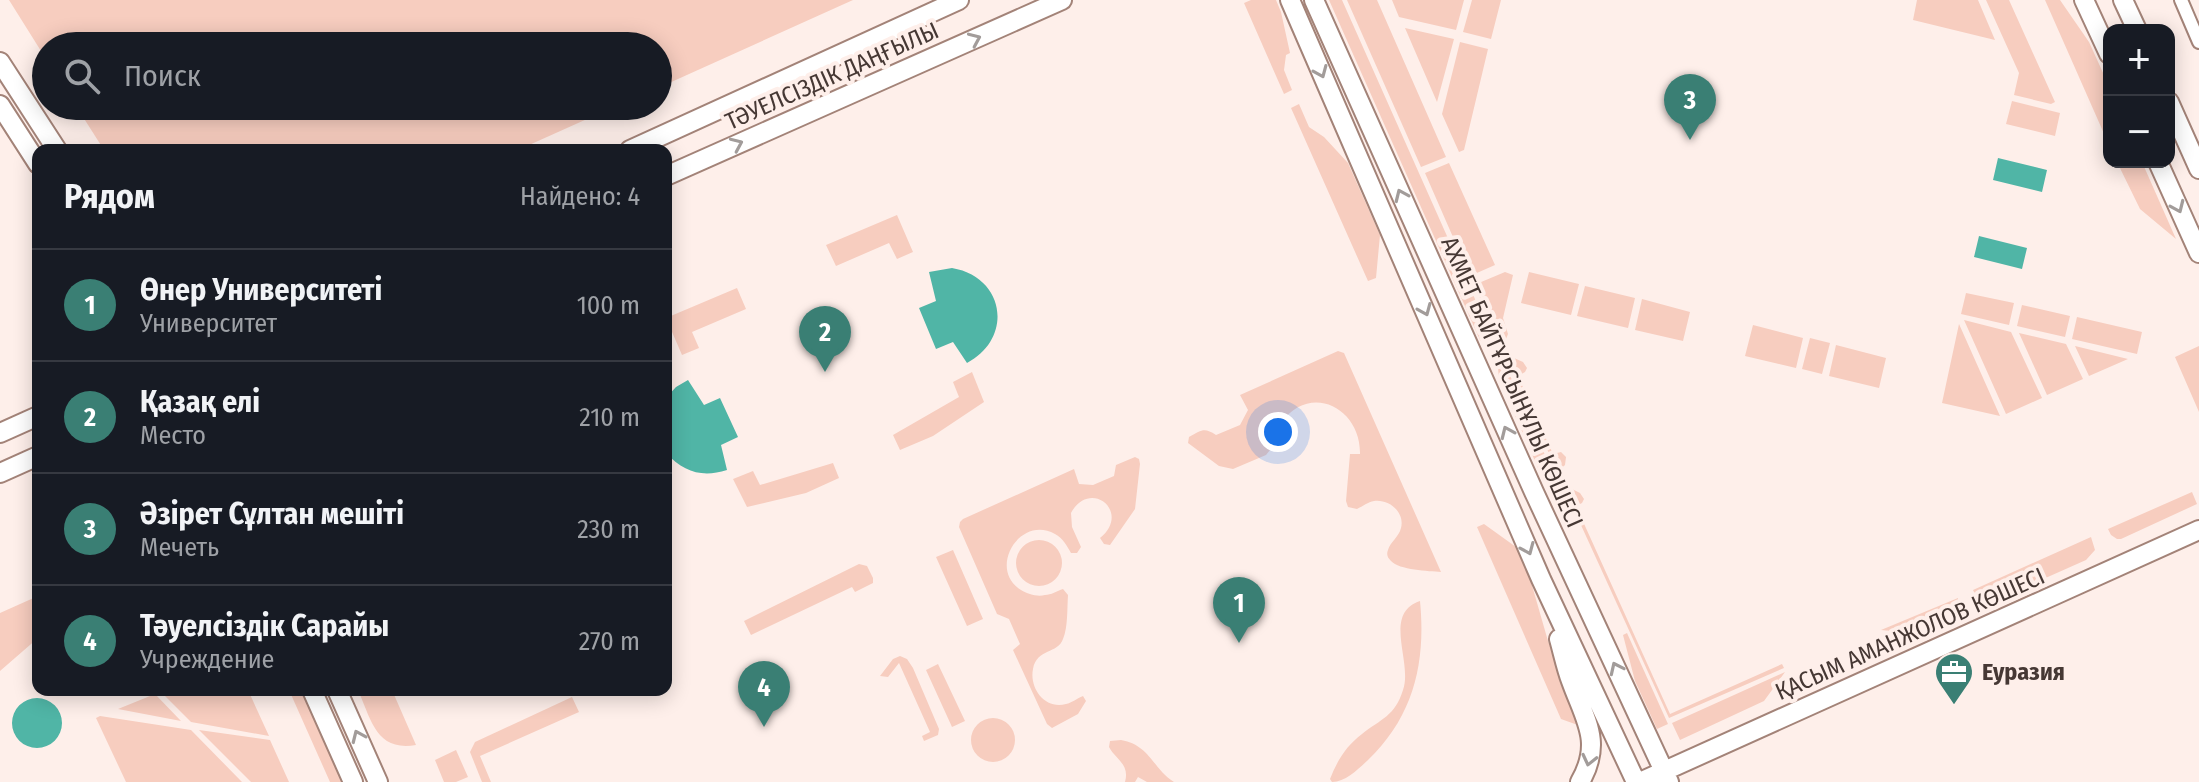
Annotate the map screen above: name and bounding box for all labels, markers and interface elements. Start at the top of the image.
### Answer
street label: ТӘУЕЛСІЗДІК ДАҢҒЫЛЫ [721,16,943,136]
map controls [2103,24,2175,168]
button: + [2103,24,2175,96]
search box [32,32,672,120]
one-way arrow [967,32,981,48]
icon: search [60,54,104,98]
text: Поиск [124,58,201,94]
one-way arrow [1312,63,1328,78]
pin: 3 [1664,74,1716,140]
button: − [2103,96,2175,168]
one-way arrow [729,138,743,154]
text: Рядом [64,176,155,217]
text: Найдено: 4 [520,181,640,212]
one-way arrow [1395,189,1411,203]
one-way arrow [2169,199,2185,214]
street label: АХМЕТ БАЙТҰРСЫНҰЛЫ КӨШЕСІ [1435,232,1589,532]
text: Өнер Университеті [140,272,382,308]
text: 1 [85,290,96,321]
text: 100 m [577,290,640,321]
one-way arrow [1415,302,1431,316]
pin: 2 [799,306,851,372]
text: Университет [140,308,277,339]
text: Қазақ елі [140,384,260,420]
text: 2 [84,402,96,433]
text: 210 m [579,402,640,433]
your location [1258,412,1298,452]
text: Место [140,420,206,451]
one-way arrow [1501,426,1517,441]
text: Әзірет Сұлтан мешіті [140,496,404,532]
text: 3 [84,514,96,545]
text: 230 m [577,514,640,545]
text: Мечеть [140,532,219,563]
one-way arrow [1519,540,1535,555]
street label: ҚАСЫМ АМАНЖОЛОВ КӨШЕСІ [1771,562,2049,706]
pin: 1 [1213,577,1265,643]
text: Тәуелсіздік Сарайы [140,608,389,644]
text: 4 [83,626,97,657]
text: 270 m [579,626,640,657]
text: Учреждение [140,644,274,675]
office icon: Еуразия [1933,651,1975,706]
place label: Еуразия [1982,658,2065,686]
pin: 4 [738,661,790,727]
one-way arrow [1610,662,1626,677]
one-way arrow [351,730,367,744]
one-way arrow [1581,753,1598,766]

